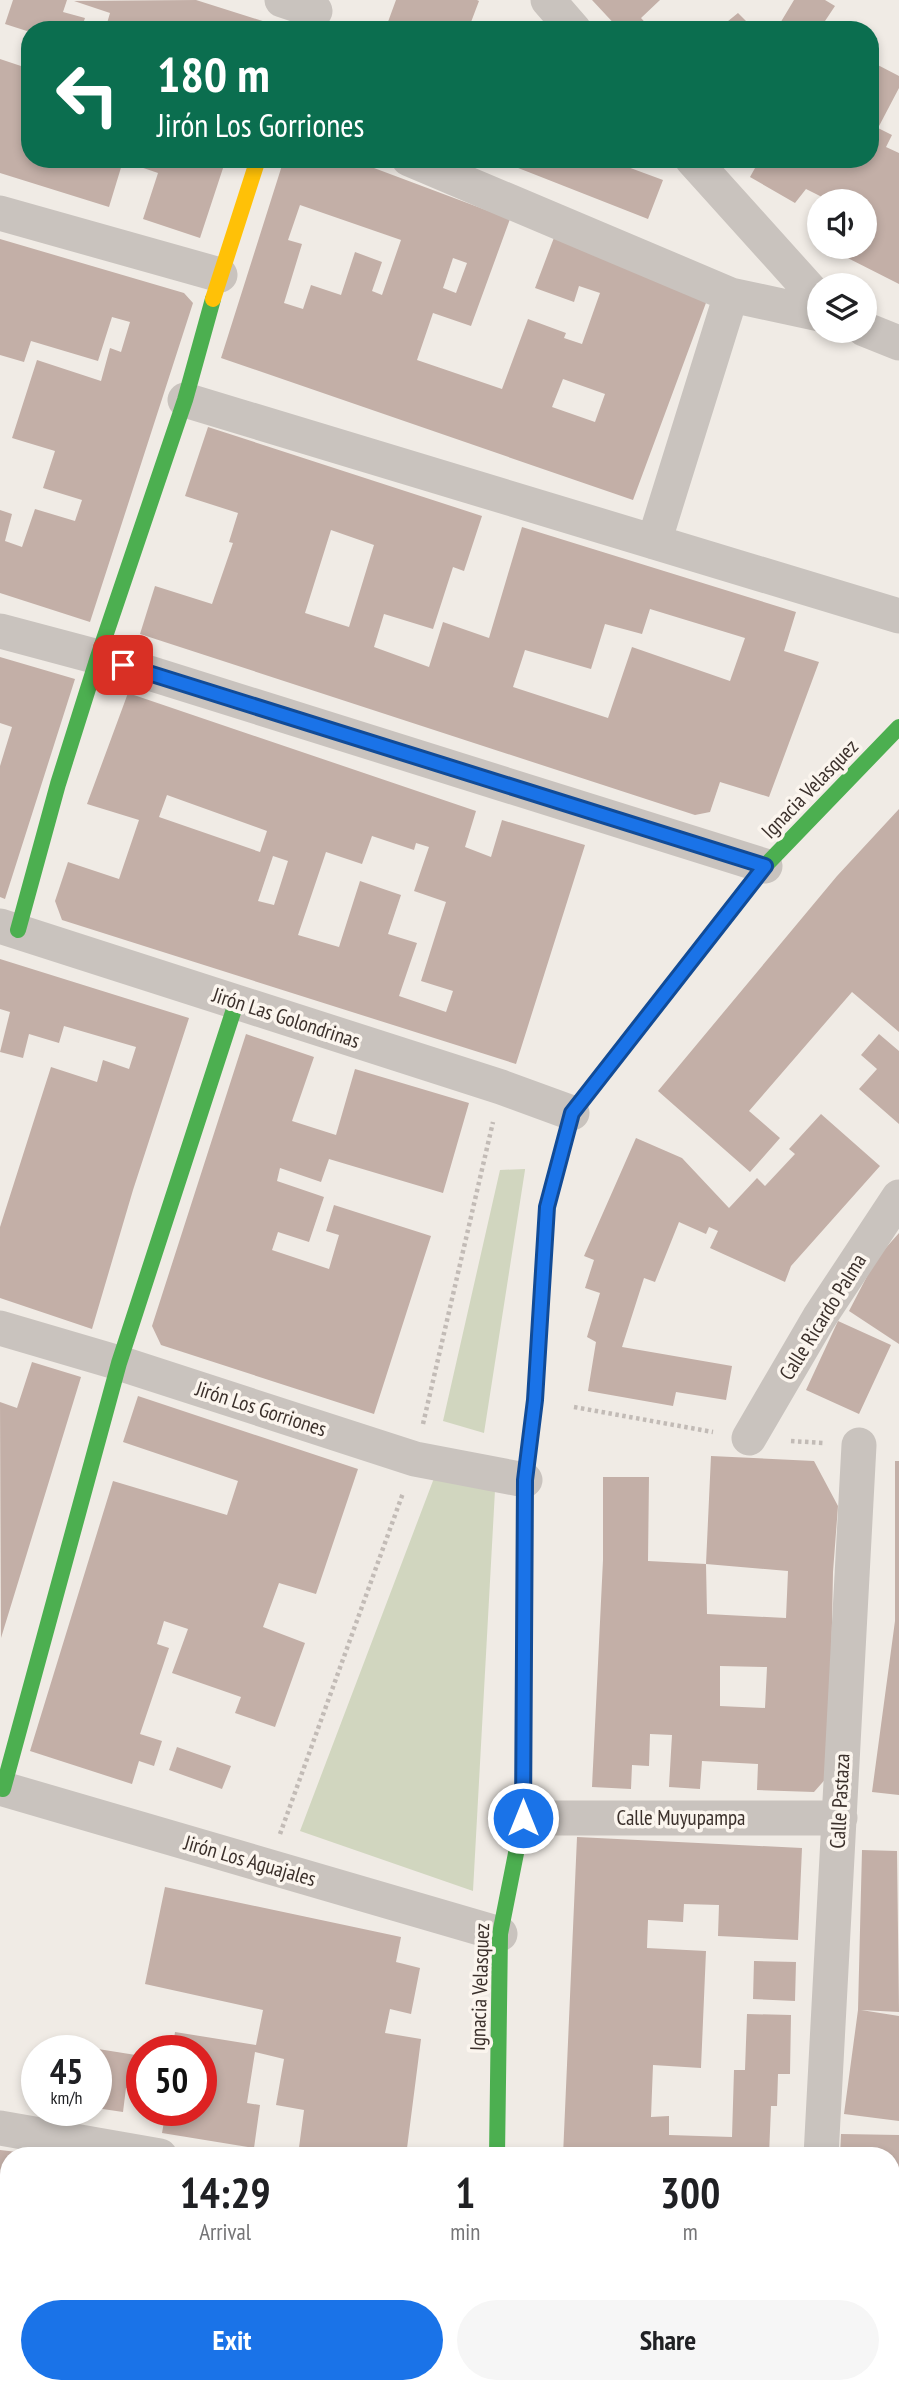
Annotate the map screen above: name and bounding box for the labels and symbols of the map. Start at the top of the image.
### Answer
pin [93,635,153,695]
street label: Ignacia Velasquez [755,733,864,844]
street label: Jirón Las Golondrinas [208,981,363,1054]
street label: Calle Ricardo Palma [773,1249,872,1385]
street label: Jirón Los Gorriones [191,1374,330,1442]
street label: Calle Pastaza [824,1753,855,1849]
position arrow [486,1781,560,1855]
street label: Calle Muyupampa [617,1804,745,1831]
street label: Jirón Los Aguajales [180,1829,319,1892]
street label: Ignacia Velasquez [464,1923,495,2051]
speed limit sign: 50 [126,2035,217,2126]

